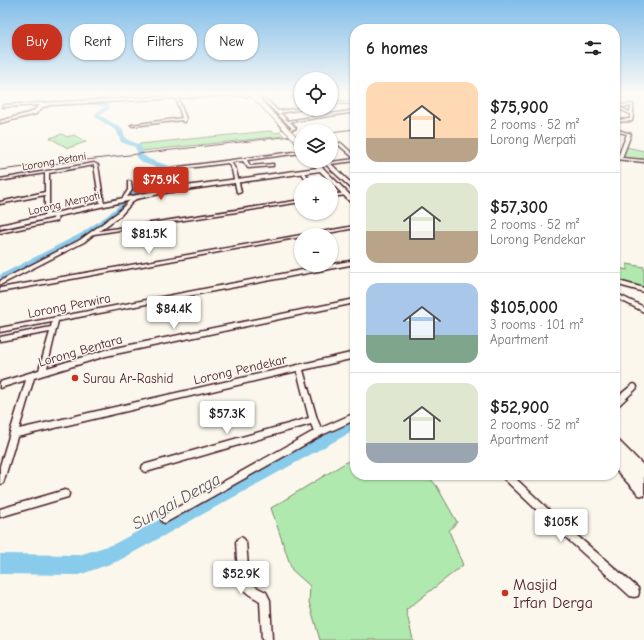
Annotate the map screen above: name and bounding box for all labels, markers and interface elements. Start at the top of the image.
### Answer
chip: Buy [12,24,62,60]
chip: Rent [70,24,125,60]
chip: Filters [133,24,197,60]
chip: New [205,24,258,60]
icon: filters [582,37,604,59]
text: 6 homes [366,39,428,58]
map controls [294,72,338,272]
button: locate [294,72,338,116]
icon: home [398,98,446,146]
text: $75,900 [490,98,549,117]
text: 2 rooms · 52 m² [490,117,579,132]
button: layers [294,124,338,168]
text: Lorong Merpati [490,132,576,147]
street label: Lorong Petani [21,149,87,174]
pin: $75.9K [128,167,194,201]
text: $75.9K [142,172,180,187]
button: + [294,176,338,220]
street label: Lorong Merpati [27,189,101,218]
text: $57,300 [490,198,548,217]
icon: home [398,199,446,247]
text: 2 rooms · 52 m² [490,217,579,232]
pin: $81.5K [116,221,182,255]
text: $81.5K [131,226,167,241]
button: − [294,228,338,272]
text: Lorong Pendekar [490,232,585,247]
street label: Lorong Perwira [26,290,112,321]
pin: $84.4K [141,296,207,330]
text: $105,000 [490,298,558,317]
icon: home [398,299,446,347]
text: $84.4K [156,301,192,316]
text: 3 rooms · 101 m² [490,317,583,332]
street label: Lorong Bentara [36,331,124,370]
text: Apartment [490,332,548,347]
street label: Lorong Pendekar [192,351,289,387]
place label: Surau Ar-Rashid [83,371,173,386]
marker: Surau Ar-Rashid [70,373,80,383]
text: $52,900 [490,398,549,417]
icon: home [398,399,446,447]
pin: $57.3K [194,401,260,435]
text: $57.3K [209,406,245,421]
text: 2 rooms · 52 m² [490,417,579,432]
text: Apartment [490,432,548,447]
water label: Sungai Derga [129,469,224,533]
pin: $105K [533,509,589,543]
text: $105K [544,514,578,529]
pin: $52.9K [208,561,274,595]
text: $52.9K [222,566,260,581]
place label: Masjid Irfan Derga [513,576,593,612]
marker: Masjid Irfan Derga [500,588,510,598]

